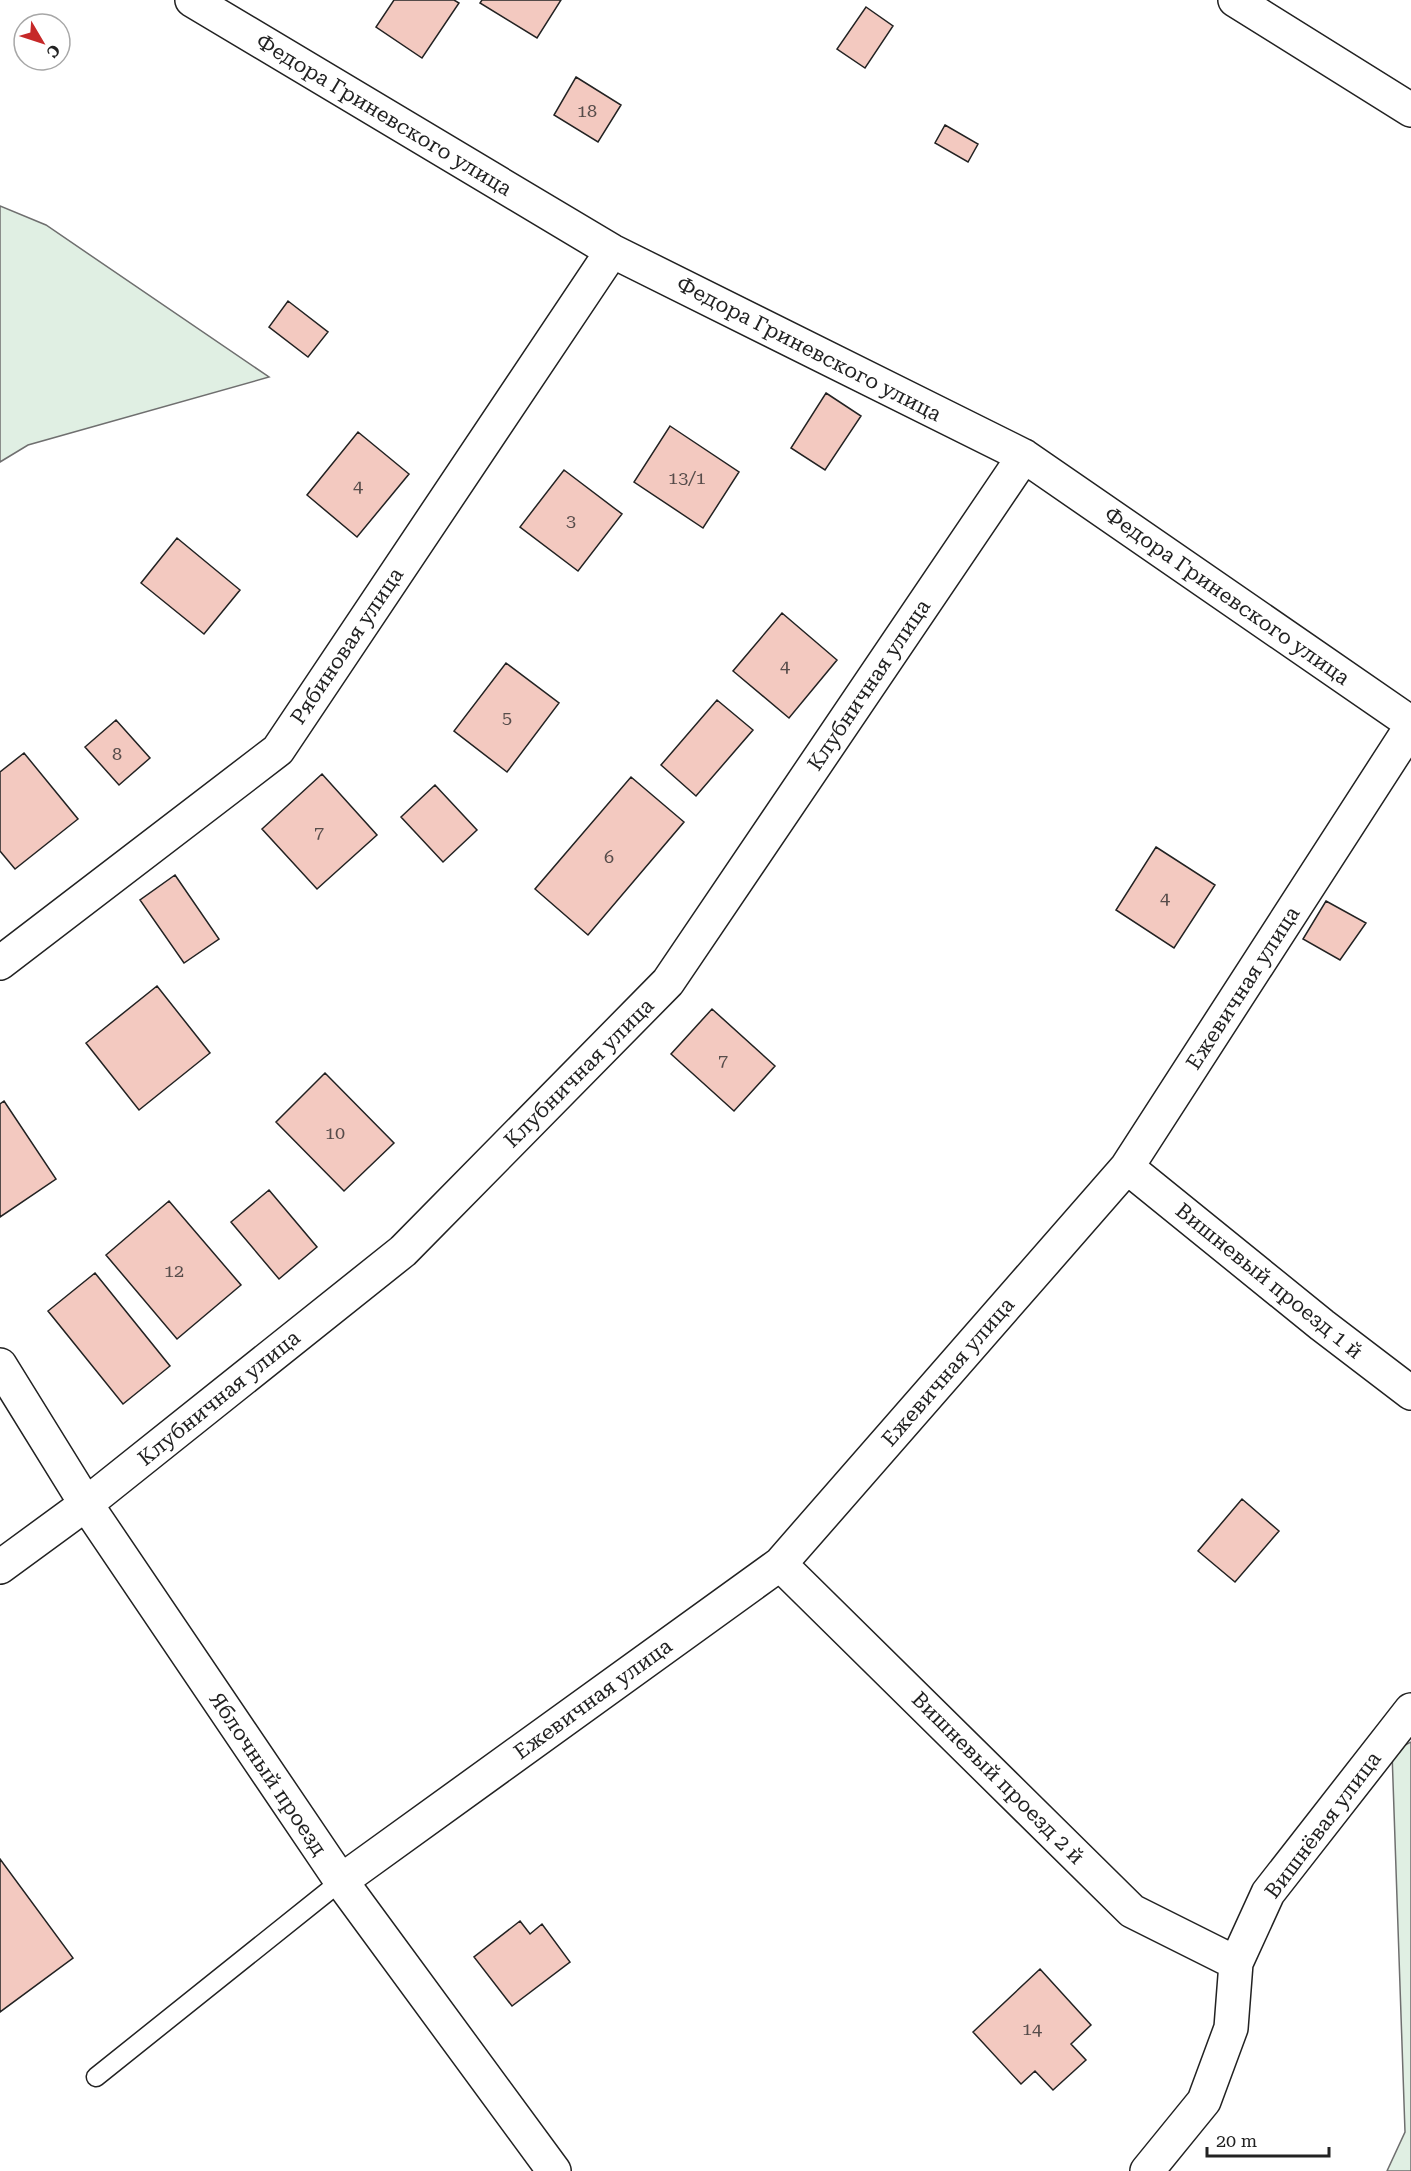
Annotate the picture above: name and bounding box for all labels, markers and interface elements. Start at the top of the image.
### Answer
north arrow [12,12,72,72]
street label: Федора Гриневского улица [252,29,517,201]
text: С [42,41,64,61]
house number: 18 [577,100,597,121]
street label: Федора Гриневского улица [673,272,946,427]
house number: 13/1 [668,467,706,488]
house number: 4 [353,475,363,496]
street label: Федора Гриневского улица [1100,502,1355,690]
house number: 3 [566,510,576,531]
street label: Рябиновая улица [286,563,409,729]
street label: Клубничная улица [803,594,936,775]
house number: 4 [780,655,790,676]
house number: 5 [502,707,512,728]
house number: 8 [112,743,122,764]
house number: 7 [314,822,324,843]
house number: 6 [604,846,614,867]
house number: 4 [1160,887,1170,908]
street label: Ежевичная улица [1181,902,1305,1074]
street label: Клубничная улица [499,993,659,1153]
house number: 7 [718,1050,728,1071]
house number: 10 [325,1122,345,1143]
street label: Вишневый проезд 1 й [1171,1198,1367,1364]
house number: 12 [164,1260,184,1281]
street label: Ежевичная улица [877,1292,1020,1451]
street label: Клубничная улица [133,1325,305,1471]
street label: Ежевичная улица [509,1633,677,1764]
street label: Вишневый проезд 2 й [907,1687,1089,1869]
street label: Яблочный проезд [204,1688,332,1860]
street label: Вишнёвая улица [1260,1747,1386,1903]
house number: 14 [1022,2018,1042,2039]
scale bar [1207,2120,1328,2158]
text: 20 m [1216,2130,1257,2151]

